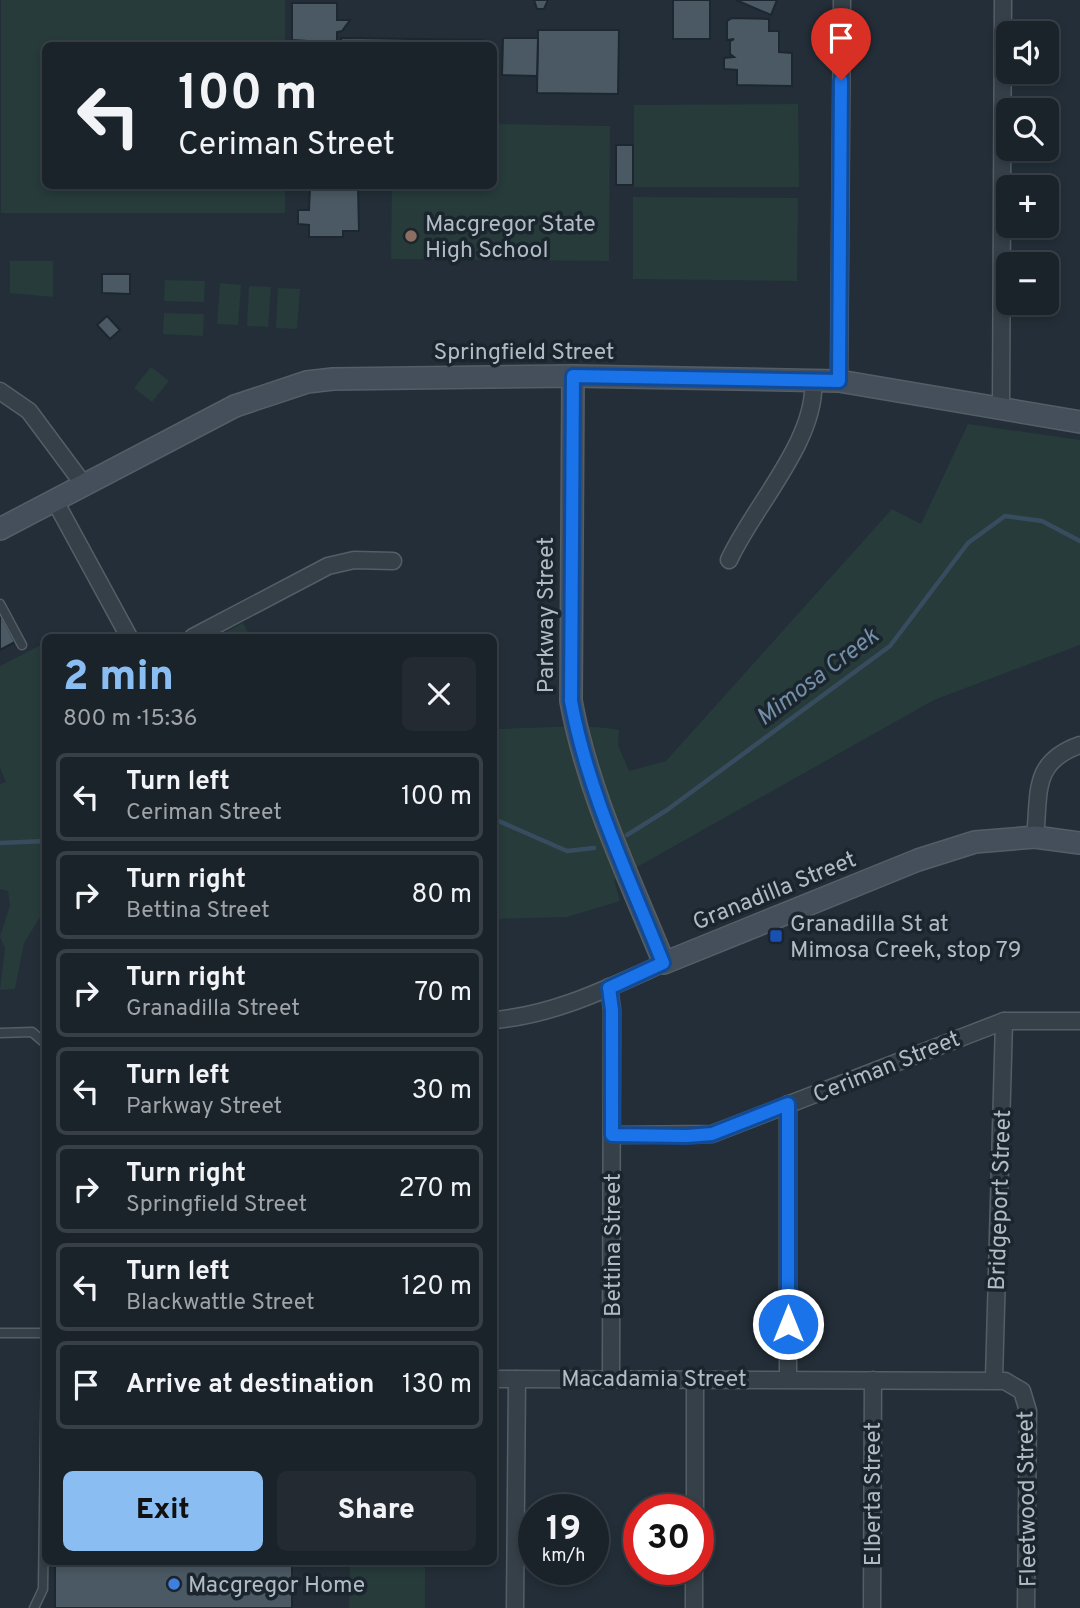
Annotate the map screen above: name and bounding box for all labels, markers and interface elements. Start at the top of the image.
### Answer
pin [811,8,871,80]
icon: arrive [822,19,860,57]
map controls [996,21,1059,315]
button: sound [996,21,1059,84]
text: 100 m [178,65,317,127]
icon: left [63,70,154,161]
button: search [996,98,1059,161]
text: Ceriman Street [178,126,395,166]
button: + [996,175,1059,238]
place label: Macgregor State High School [425,211,596,266]
marker: Macgregor State High School [403,228,419,244]
button: − [996,252,1059,315]
street label: Springfield Street [433,339,615,368]
street label: Parkway Street [533,537,562,693]
water label: Mimosa Creek [751,621,886,733]
text: 2 min [63,652,174,705]
button: close [402,657,476,731]
text: 800 m · 15:36 [63,705,197,734]
text: Turn left [126,766,230,799]
icon: left [67,778,105,816]
text: 100 m [401,781,472,814]
text: Ceriman Street [126,799,282,828]
street label: Granadilla Street [689,846,861,938]
text: Turn right [126,864,246,897]
icon: right [67,876,105,914]
text: 80 m [412,879,472,912]
text: Bettina Street [126,897,270,926]
place label: Granadilla St at Mimosa Creek, stop 79 [790,911,1022,966]
marker: Granadilla St at Mimosa Creek, stop 79 [768,928,784,944]
text: Turn right [126,962,246,995]
icon: right [67,974,105,1012]
text: 70 m [414,977,472,1010]
text: Granadilla Street [126,995,300,1024]
street label: Ceriman Street [809,1026,965,1111]
text: Turn left [126,1060,230,1093]
icon: left [67,1072,105,1110]
text: 30 m [412,1075,472,1108]
text: Parkway Street [126,1093,282,1122]
street label: Bridgeport Street [984,1109,1019,1291]
text: Turn right [126,1158,246,1191]
icon: right [67,1170,105,1208]
text: 270 m [399,1173,472,1206]
street label: Bettina Street [600,1173,629,1317]
text: Springfield Street [126,1191,307,1220]
text: Turn left [126,1256,230,1289]
icon: left [67,1268,105,1306]
text: 120 m [402,1271,472,1304]
position arrow [751,1287,825,1361]
text: Blackwattle Street [126,1289,315,1318]
icon: arrive [67,1366,105,1404]
street label: Macadamia Street [561,1366,747,1395]
text: Arrive at destination [126,1369,374,1402]
text: 130 m [402,1369,472,1402]
street label: Fleetwood Street [1012,1410,1045,1587]
street label: Elberta Street [860,1422,889,1566]
button: Exit [63,1471,263,1551]
button: Share [277,1471,476,1551]
speed limit sign: 30 [623,1494,714,1585]
text: 19 [546,1508,581,1552]
text: km/h [542,1545,585,1568]
place label: Macgregor Home [188,1572,365,1601]
marker: Macgregor Home [166,1576,182,1592]

